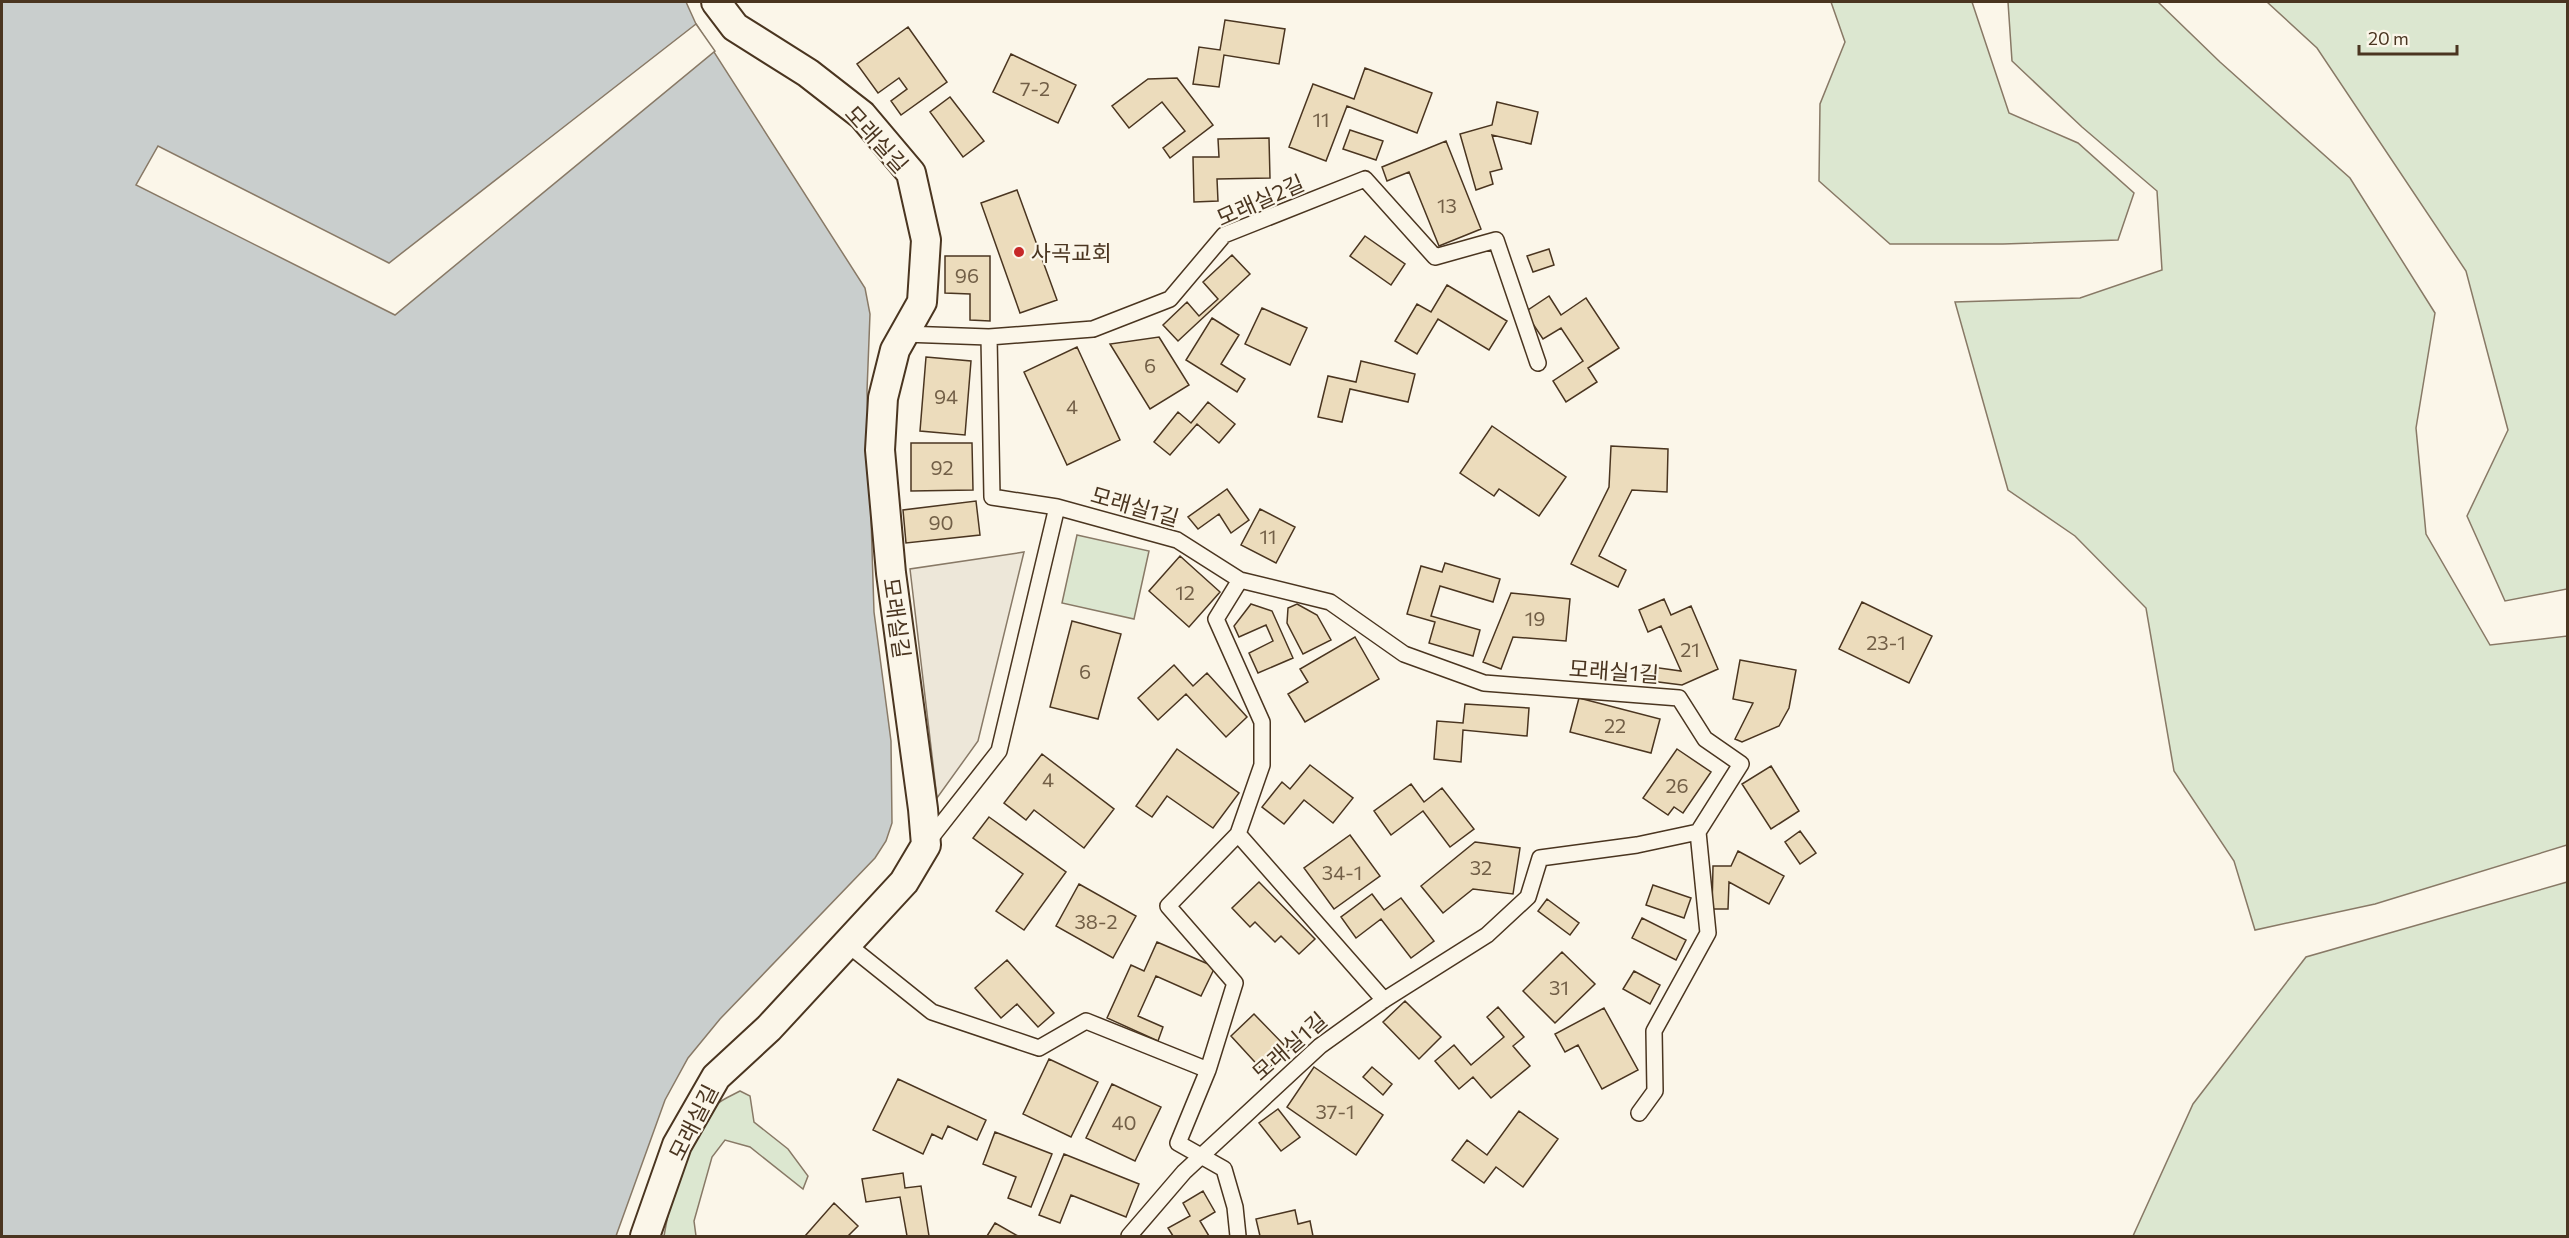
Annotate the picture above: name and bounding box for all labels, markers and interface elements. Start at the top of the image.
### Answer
scale bar [2359,18,2456,56]
text: 20 m [2368,27,2409,49]
house number: 7-2 [1020,76,1050,100]
street label: 모래실길 [840,100,914,178]
house number: 11 [1312,107,1330,131]
street label: 모래실2길 [1212,169,1308,231]
house number: 13 [1437,193,1457,217]
place label: 사곡교회 [1031,239,1112,266]
marker: 사곡교회 [1012,245,1026,259]
house number: 96 [955,263,979,287]
house number: 6 [1144,353,1156,377]
house number: 94 [934,384,958,408]
house number: 4 [1066,394,1078,418]
house number: 92 [930,455,954,479]
street label: 모래실1길 [1088,481,1182,531]
house number: 90 [928,510,954,534]
house number: 11 [1259,524,1277,548]
street label: 모래실길 [878,576,916,660]
house number: 12 [1175,580,1195,604]
house number: 19 [1525,606,1545,630]
house number: 23-1 [1866,630,1906,654]
house number: 21 [1680,637,1700,661]
street label: 모래실1길 [1568,654,1660,688]
house number: 6 [1079,659,1091,683]
house number: 22 [1604,713,1626,737]
house number: 4 [1042,767,1054,791]
house number: 26 [1665,773,1689,797]
house number: 32 [1470,855,1492,879]
house number: 34-1 [1322,860,1362,884]
house number: 38-2 [1074,909,1118,933]
house number: 31 [1549,975,1569,999]
street label: 모래실1길 [1246,1006,1332,1086]
street label: 모래실길 [663,1080,723,1164]
house number: 37-1 [1316,1099,1354,1123]
house number: 40 [1111,1110,1137,1134]

